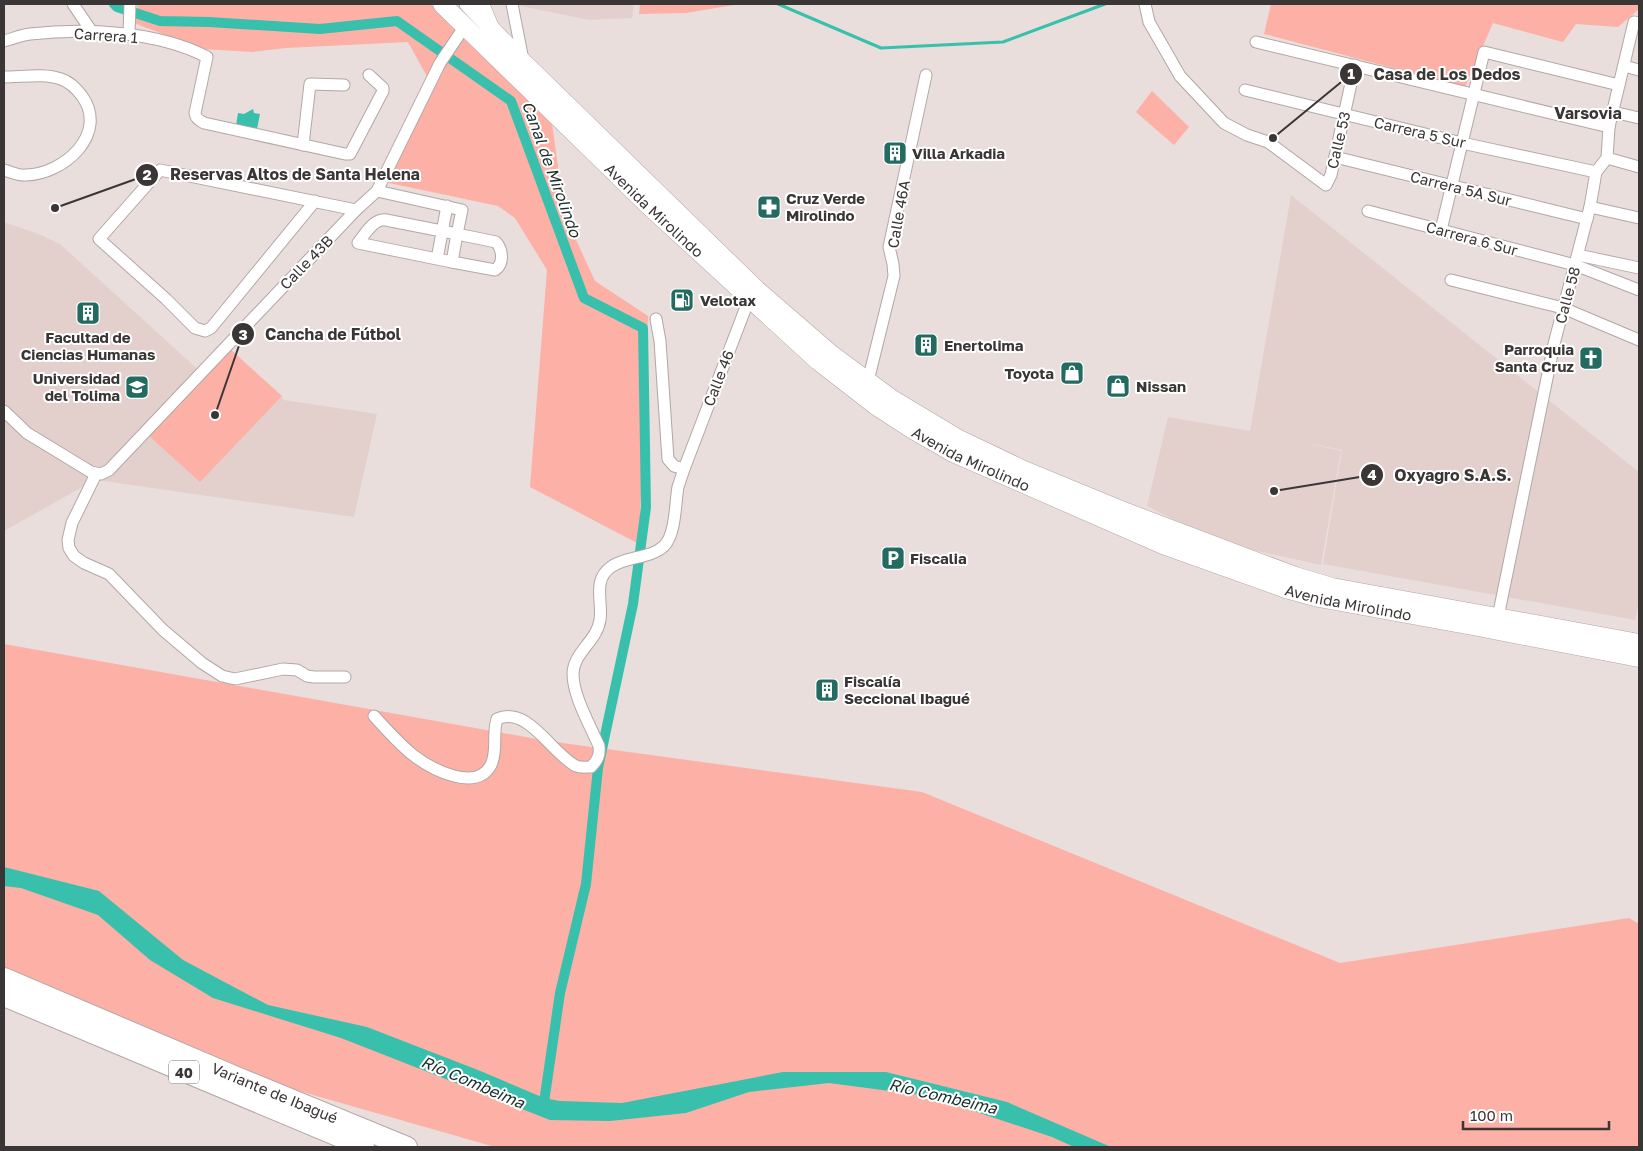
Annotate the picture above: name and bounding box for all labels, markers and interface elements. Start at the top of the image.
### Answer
street label: Carrera 1 [73,24,139,46]
callout: Casa de Los Dedos [1339,59,1531,90]
text: 1 [1347,64,1355,82]
text: Casa de Los Dedos [1373,64,1521,84]
water label: Canal de Mirolindo [518,98,586,241]
district label: Varsovia [1554,103,1622,123]
street label: Calle 53 [1323,110,1353,170]
street label: Carrera 5 Sur [1372,113,1468,151]
building icon: Villa Arkadia [882,140,908,166]
place label: Villa Arkadia [912,144,1005,162]
callout: Reservas Altos de Santa Helena [135,159,430,190]
street label: Avenida Mirolindo [601,159,707,261]
text: Reservas Altos de Santa Helena [170,164,420,184]
text: 2 [142,165,152,183]
street label: Carrera 5A Sur [1408,167,1514,209]
street label: Calle 46A [883,179,913,249]
place label: Cruz Verde Mirolindo [786,189,865,224]
pharmacy icon: Cruz Verde Mirolindo [756,194,782,220]
street label: Carrera 6 Sur [1424,217,1520,259]
street label: Calle 43B [276,231,336,293]
street label: Calle 58 [1551,264,1583,326]
fuel station icon: Velotax [669,287,695,313]
place label: Velotax [700,291,756,309]
building icon: Facultad de Ciencias Humanas [75,300,101,326]
callout: Cancha de Fútbol [230,319,411,350]
text: Cancha de Fútbol [265,324,402,344]
text: 3 [238,325,248,343]
place label: Facultad de Ciencias Humanas [21,328,155,363]
building icon: Enertolima [913,332,939,358]
place label: Enertolima [944,336,1024,354]
place label: Parroquia Santa Cruz [1495,340,1574,375]
church icon: Parroquia Santa Cruz [1578,345,1604,371]
street label: Calle 46 [699,347,737,409]
shop icon: Toyota [1059,360,1085,386]
place label: Toyota [1004,364,1054,382]
place label: Universidad del Tolima [33,369,120,404]
shop icon: Nissan [1105,373,1131,399]
school or university icon: Universidad del Tolima [124,374,150,400]
place label: Nissan [1136,377,1186,395]
street label: Avenida Mirolindo [909,422,1033,495]
callout: Oxyagro S.A.S. [1359,460,1522,491]
text: 4 [1367,465,1377,483]
text: Oxyagro S.A.S. [1394,465,1512,485]
parking icon: Fiscalia [880,545,906,571]
place label: Fiscalia [910,549,967,567]
street label: Avenida Mirolindo [1283,580,1413,624]
place label: Fiscalía Seccional Ibagué [844,672,970,707]
building icon: Fiscalía Seccional Ibagué [814,677,840,703]
water label: Río Combeima [418,1051,528,1113]
street label: Variante de Ibagué [209,1058,341,1127]
road number: 40 [169,1060,199,1084]
water label: Río Combeima [887,1074,1000,1118]
scale bar [1463,1098,1609,1130]
text: 100 m [1470,1106,1513,1124]

